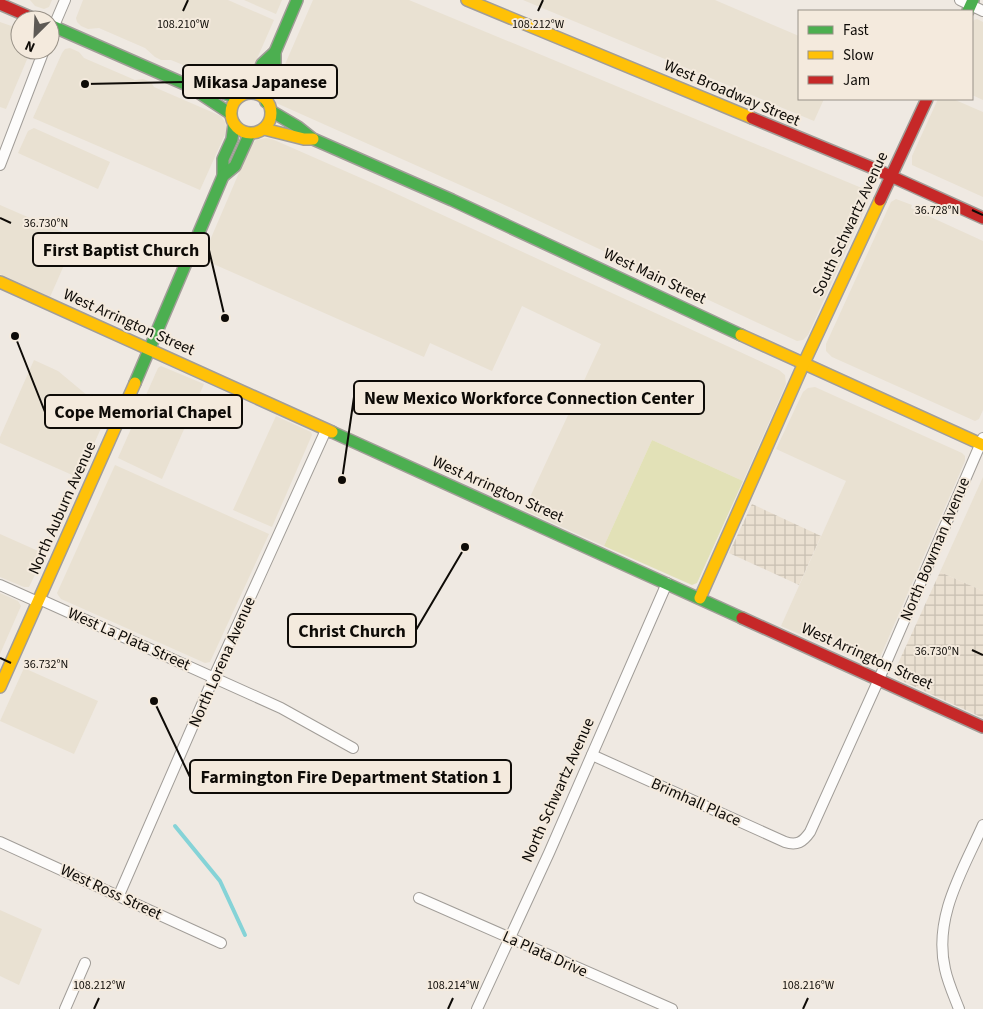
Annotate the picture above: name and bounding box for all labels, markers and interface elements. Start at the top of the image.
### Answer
north arrow [10,10,60,60]
legend [798,10,973,100]
text: 108.210°W [157,16,210,33]
text: 108.212°W [512,16,565,33]
text: Fast [843,20,869,41]
text: N [22,35,38,57]
text: Slow [843,45,874,66]
street label: West Broadway Street [661,54,804,132]
callout: Mikasa Japanese [183,65,337,98]
text: Mikasa Japanese [193,70,327,95]
text: Jam [843,70,870,91]
street label: South Schwartz Avenue [807,148,893,300]
text: 36.728°N [915,202,959,219]
text: 36.730°N [24,215,68,232]
callout: First Baptist Church [33,233,209,266]
text: First Baptist Church [43,238,199,263]
street label: West Main Street [600,243,711,310]
street label: West Arrington Street [60,283,199,361]
callout: New Mexico Workforce Connection Center [354,381,704,414]
text: New Mexico Workforce Connection Center [364,386,695,411]
callout: Cope Memorial Chapel [45,395,242,428]
text: Cope Memorial Chapel [54,400,232,425]
street label: North Auburn Avenue [23,438,101,578]
street label: West Arrington Street [429,450,568,528]
street label: North Bowman Avenue [895,474,975,624]
street label: North Lorena Avenue [183,593,261,731]
street label: West La Plata Street [64,602,194,676]
callout: Christ Church [288,614,416,647]
street label: West Arrington Street [798,617,937,695]
text: Christ Church [298,619,406,644]
text: 36.730°N [915,643,959,660]
text: 36.732°N [24,656,68,673]
street label: North Schwartz Avenue [516,714,600,866]
callout: Farmington Fire Department Station 1 [190,760,511,793]
text: Farmington Fire Department Station 1 [201,765,501,790]
street label: Brimhall Place [647,772,745,832]
street label: West Ross Street [57,859,166,925]
street label: La Plata Drive [499,925,591,983]
text: 108.212°W [73,977,126,994]
text: 108.214°W [427,977,480,994]
text: 108.216°W [782,977,835,994]

